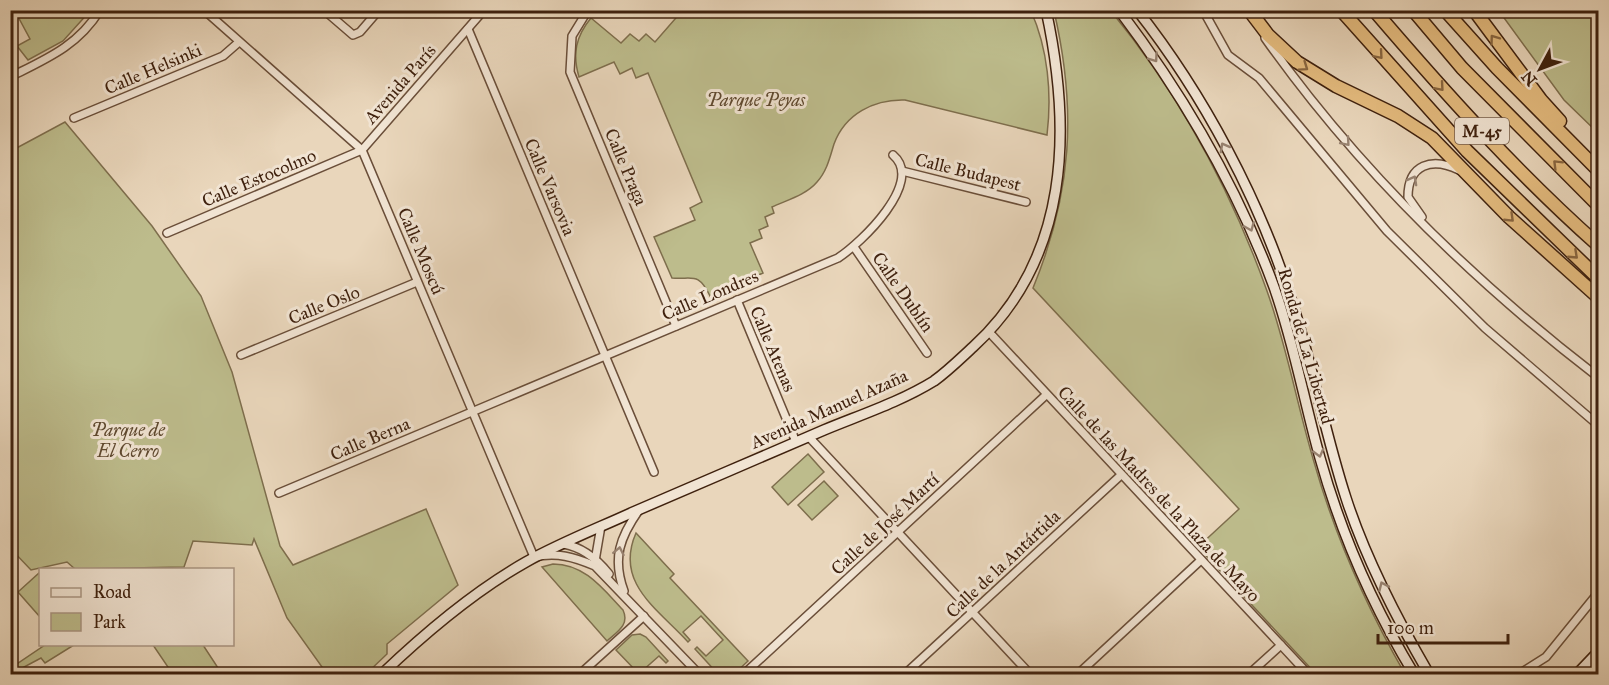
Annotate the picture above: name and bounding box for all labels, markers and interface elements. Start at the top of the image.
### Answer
one-way arrow [1490,35,1501,46]
street label: Calle Helsinki [101,39,205,99]
north arrow [1510,39,1570,99]
street label: Avenida París [359,40,441,129]
one-way arrow [1372,48,1383,59]
one-way arrow [1147,51,1158,62]
one-way arrow [1298,60,1309,71]
text: N [1517,67,1541,90]
one-way arrow [1433,80,1444,91]
park label: Parque Peyas [707,89,806,111]
road number: M-45 [1455,118,1509,144]
street label: Calle Praga [599,125,652,210]
street label: Calle Varsovia [520,135,580,239]
one-way arrow [1339,135,1350,146]
one-way arrow [1220,142,1231,153]
street label: Calle Estocolmo [199,144,319,212]
street label: Calle Budapest [913,148,1024,196]
one-way arrow [1554,160,1565,171]
one-way arrow [1406,176,1417,186]
street label: Calle Moscú [393,204,449,298]
one-way arrow [1503,210,1514,221]
one-way arrow [1242,221,1254,232]
street label: Calle Dublín [867,248,939,337]
one-way arrow [1567,248,1577,259]
street label: Calle Londres [658,265,762,325]
street label: Ronda de La Libertad [1273,265,1339,427]
street label: Calle Oslo [285,281,363,329]
street label: Calle Atenas [745,303,801,395]
street label: Avenida Manuel Azaña [746,364,911,454]
street label: Calle de las Madres de la Plaza de Mayo [1053,381,1265,607]
street label: Calle Berna [327,412,414,466]
park label: Parque de El Cerro [91,419,166,462]
one-way arrow [1311,448,1324,458]
street label: Calle de José Martí [826,468,945,580]
street label: Calle de la Antártida [941,505,1065,623]
one-way arrow [612,546,625,556]
legend [39,568,234,646]
text: Road [93,581,131,603]
one-way arrow [1378,581,1390,592]
scale bar [1378,607,1508,645]
text: Park [93,611,126,633]
text: 100 m [1387,617,1434,639]

